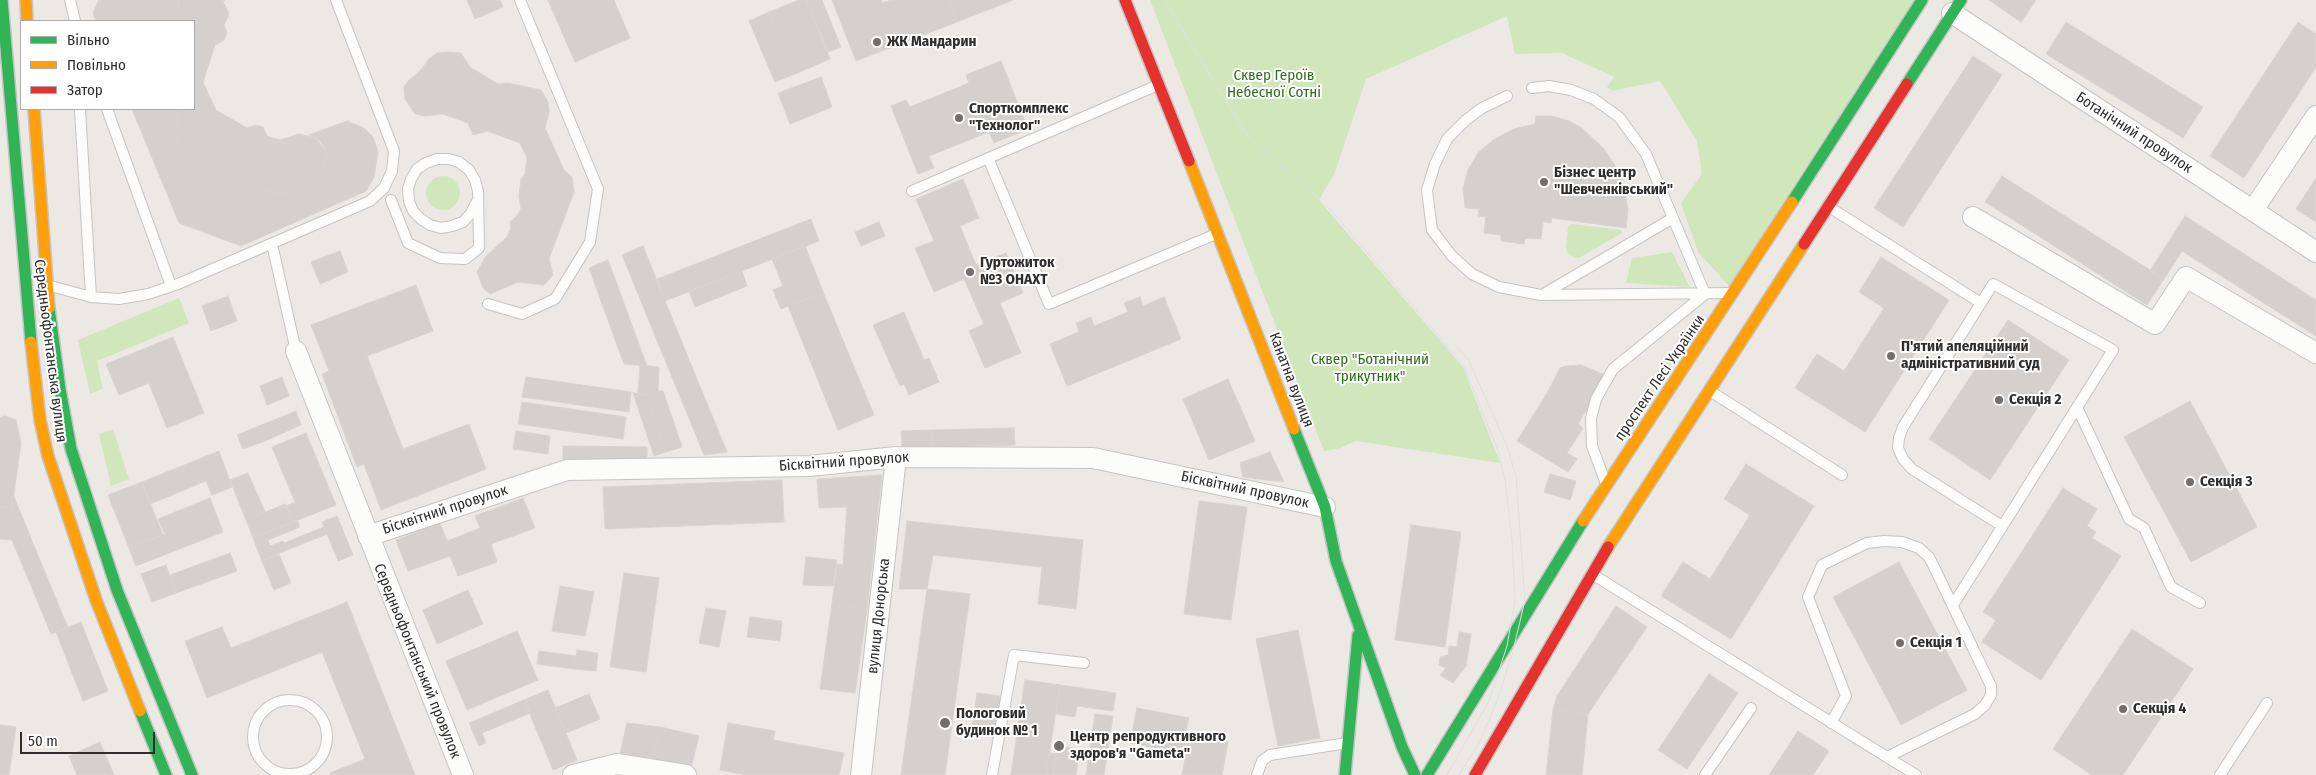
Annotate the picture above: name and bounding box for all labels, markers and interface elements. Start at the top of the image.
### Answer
legend [20,20,195,110]
text: Вільно [67,31,110,49]
place label: ЖК Мандарин [887,33,976,51]
marker: ЖК Мандарин [871,36,883,48]
text: Повільно [67,56,126,74]
park label: Сквер Героїв Небесної Сотні [1227,67,1321,102]
text: Затор [67,81,103,99]
street label: Ботанічний провулок [2072,89,2196,177]
place label: Спорткомплекс "Технолог" [969,100,1069,135]
marker: Спорткомплекс "Технолог" [953,112,965,124]
place label: Бізнес центр "Шевченківський" [1554,164,1673,199]
marker: Бізнес центр "Шевченківський" [1538,176,1550,188]
place label: Гуртожиток №3 ОНАХТ [980,254,1054,289]
street label: Середньофонтанська вулиця [30,258,70,444]
marker: Гуртожиток №3 ОНАХТ [964,266,976,278]
street label: проспект Лесі Українки [1611,312,1709,444]
street label: Канатна вулиця [1265,330,1317,430]
place label: П'ятий апеляційний адміністративний суд [1901,338,2040,373]
marker: П'ятий апеляційний адміністративний суд [1885,350,1897,362]
park label: Сквер "Ботанічний трикутник" [1311,351,1429,386]
place label: Секція 2 [2009,391,2061,409]
marker: Секція 2 [1993,394,2005,406]
street label: Бісквітний провулок [778,448,910,476]
street label: Бісквітний провулок [1179,468,1311,512]
place label: Секція 3 [2200,473,2252,491]
marker: Секція 3 [2184,476,2196,488]
street label: Бісквітний провулок [380,481,510,539]
street label: вулиця Донорська [864,557,894,675]
street label: Середньофонтанський провулок [370,561,464,761]
place label: Секція 1 [1910,634,1962,652]
marker: Секція 1 [1894,637,1906,649]
place label: Секція 4 [2133,700,2186,718]
marker: Секція 4 [2117,703,2129,715]
place label: Пологовий будинок № 1 [956,705,1038,740]
marker: Пологовий будинок № 1 [938,716,952,730]
scale bar [22,722,158,754]
place label: Центр репродуктивного здоров'я "Gameta" [1070,728,1226,763]
text: 50 m [28,732,58,750]
marker: Центр репродуктивного здоров'я "Gameta" [1052,739,1066,753]

